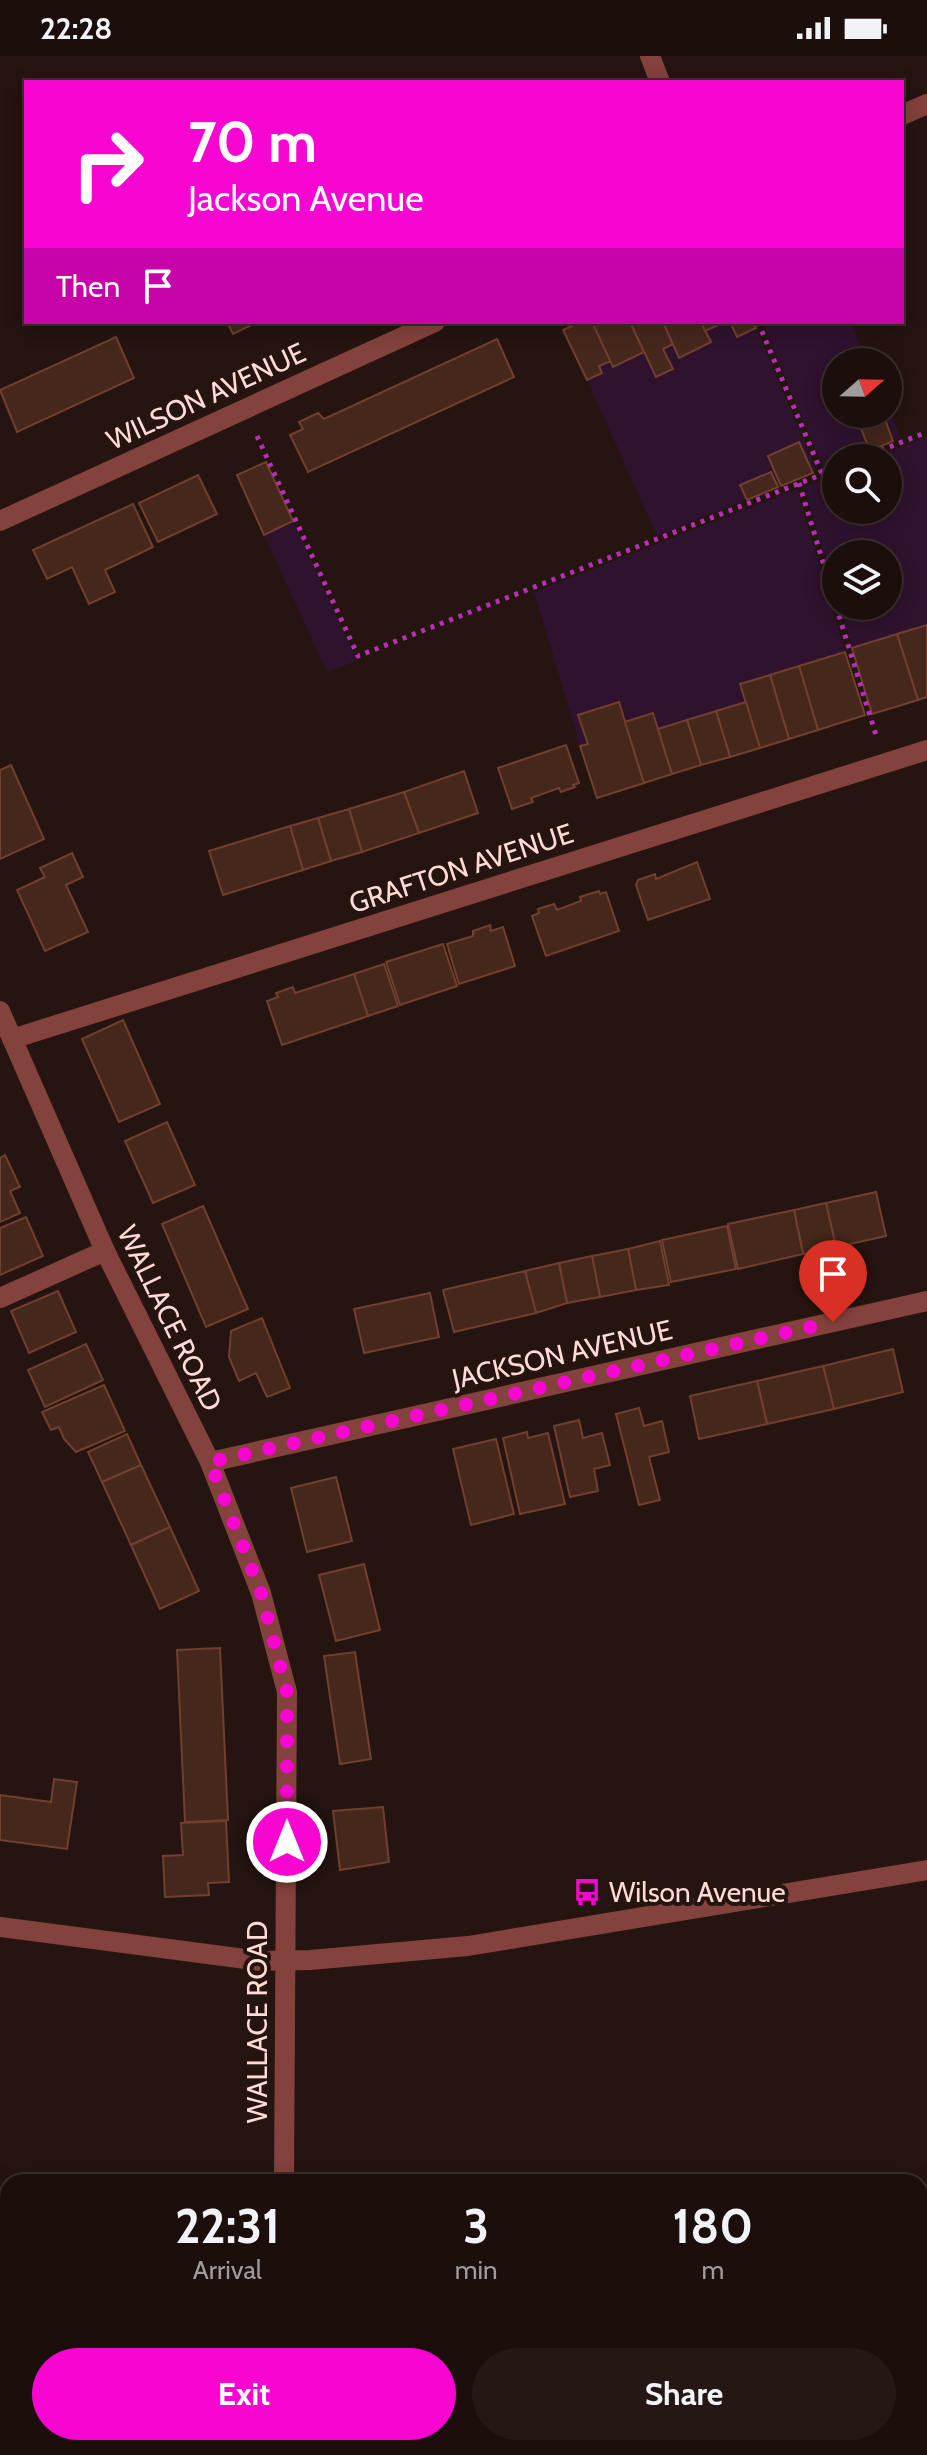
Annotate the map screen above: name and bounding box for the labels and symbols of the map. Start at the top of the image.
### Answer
street label: WILSON AVENUE [101,335,311,457]
north arrow [822,348,902,428]
street label: GRAFTON AVENUE [345,816,577,920]
street label: WALLACE ROAD [110,1220,230,1416]
pin [799,1240,867,1322]
street label: JACKSON AVENUE [448,1312,675,1396]
position arrow [245,1800,329,1884]
place label: Wilson Avenue [609,1875,786,1909]
bus stop icon: Wilson Avenue [572,1877,602,1907]
street label: WALLACE ROAD [240,1921,274,2123]

